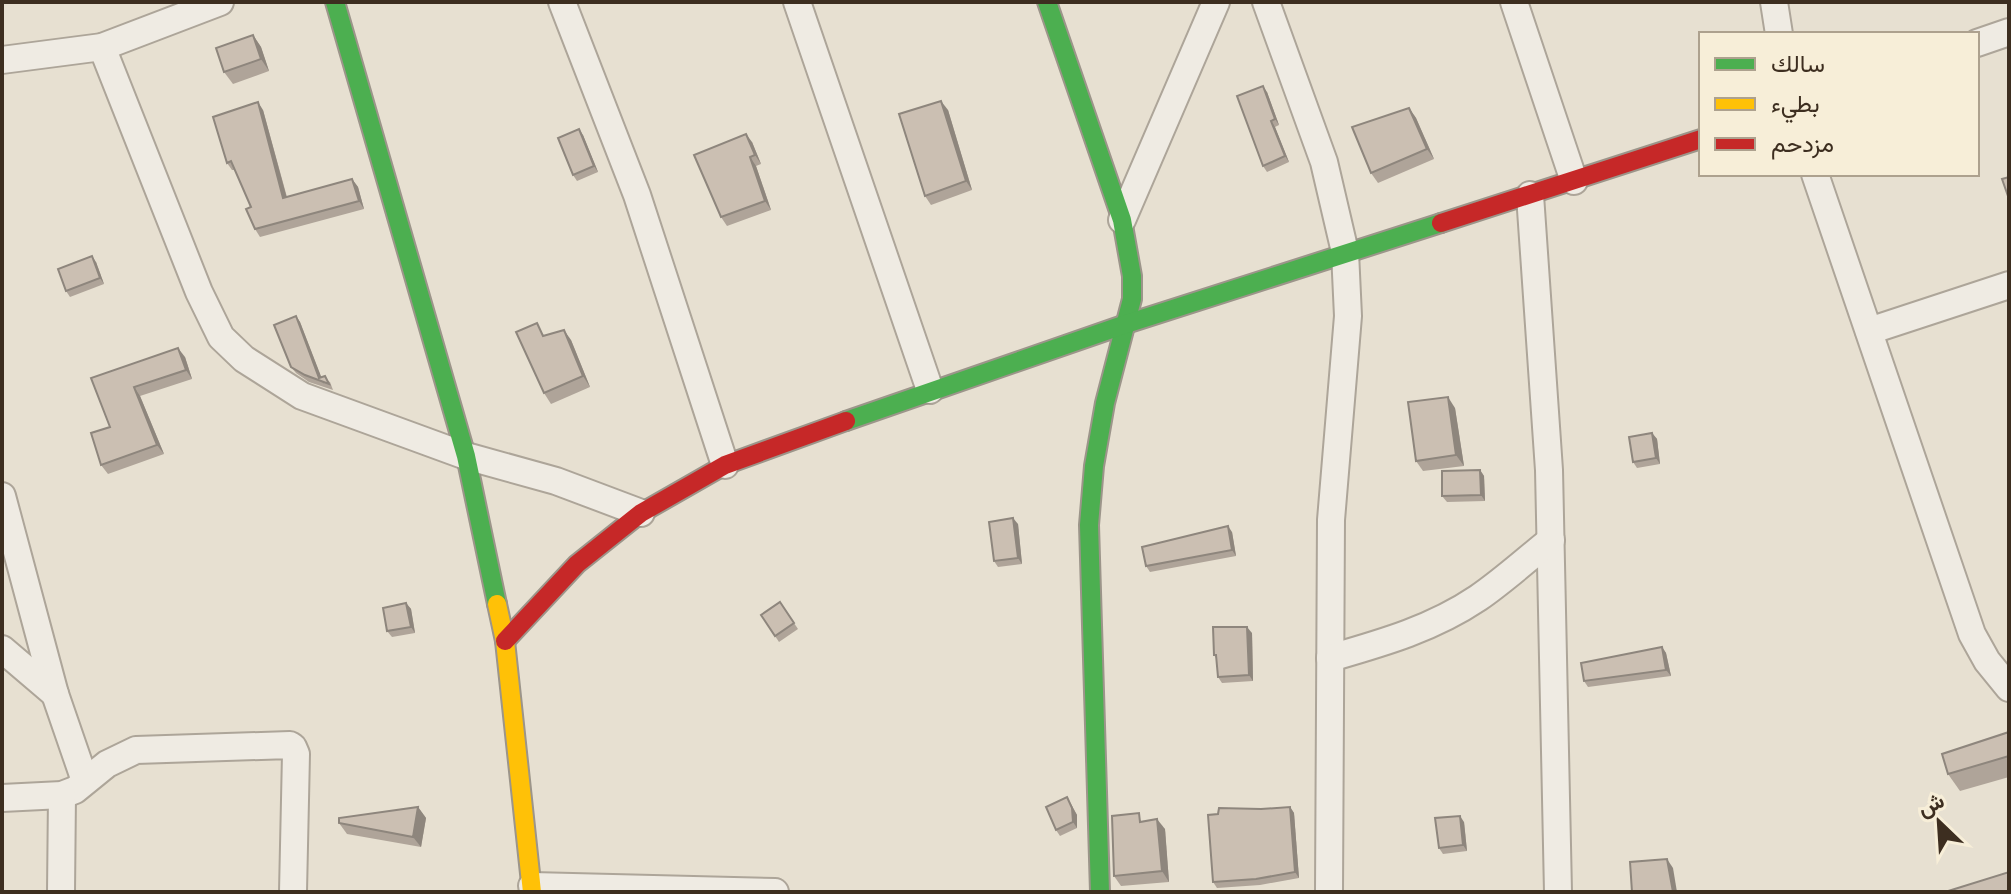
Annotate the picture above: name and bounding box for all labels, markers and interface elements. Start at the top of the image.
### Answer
legend [1699,32,1979,176]
text: سالك [1771,49,1825,78]
text: بطيء [1771,89,1820,123]
text: مزدحم [1771,129,1834,160]
north arrow [1899,782,1979,862]
text: ش [1913,787,1948,822]

